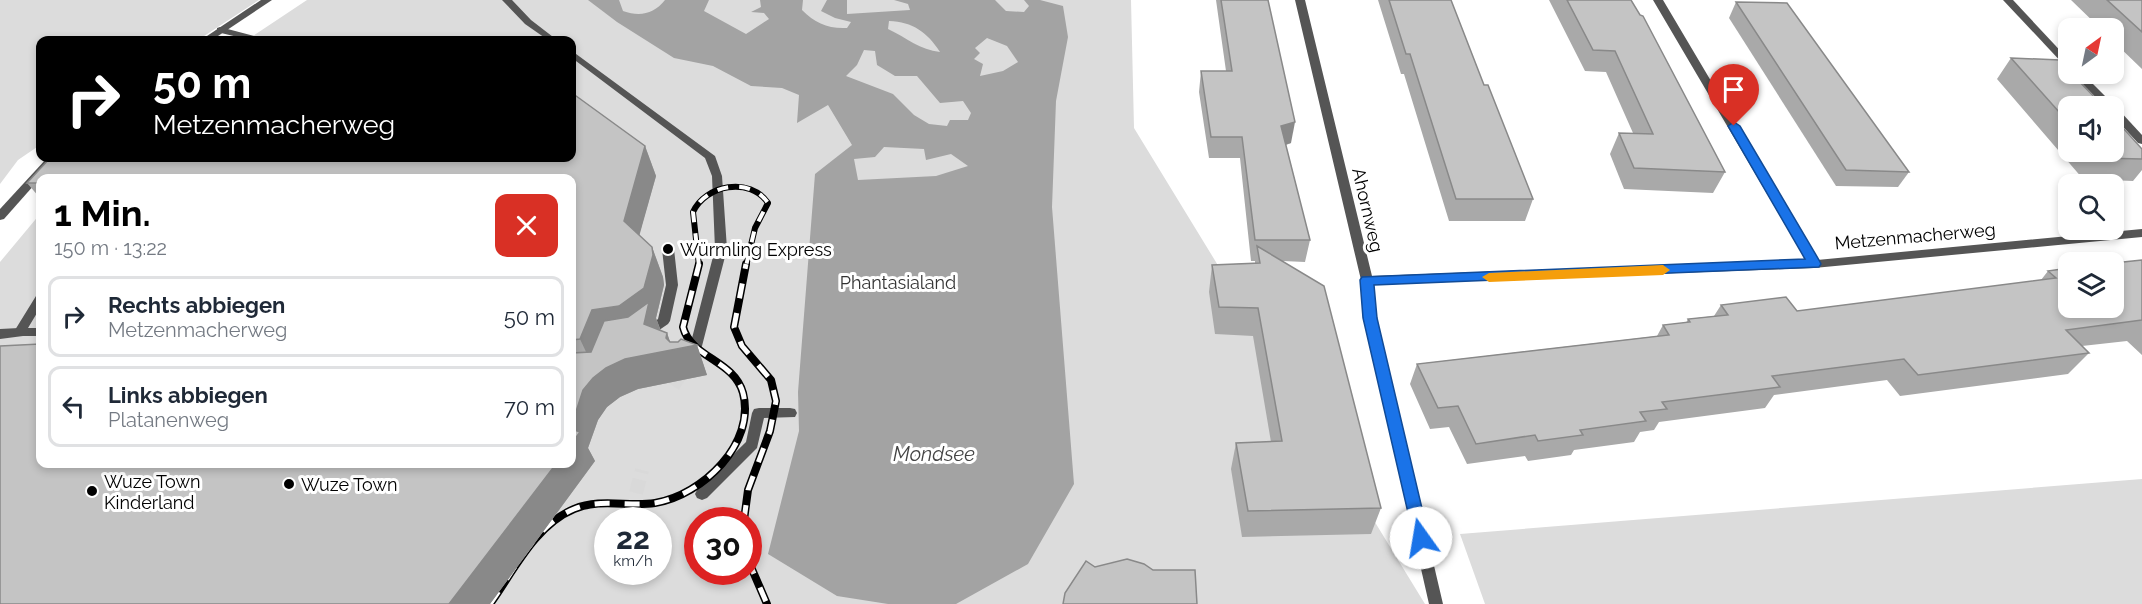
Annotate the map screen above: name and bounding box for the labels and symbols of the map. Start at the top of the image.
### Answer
north arrow [2058,18,2124,84]
pin [1708,64,1759,126]
street label: Ahornweg [1348,166,1388,254]
street label: Metzenmacherweg [1834,219,1996,253]
place label: Würmling Express [680,239,832,260]
marker: Würmling Express [661,242,675,256]
park label: Phantasialand [840,272,956,293]
water label: Mondsee [893,442,975,466]
place label: Wuze Town Kinderland [104,471,201,513]
place label: Wuze Town [301,474,398,495]
marker: Wuze Town [282,477,296,491]
marker: Wuze Town Kinderland [85,484,99,498]
position arrow [1389,506,1453,570]
speed limit sign: 30 [684,507,762,585]

